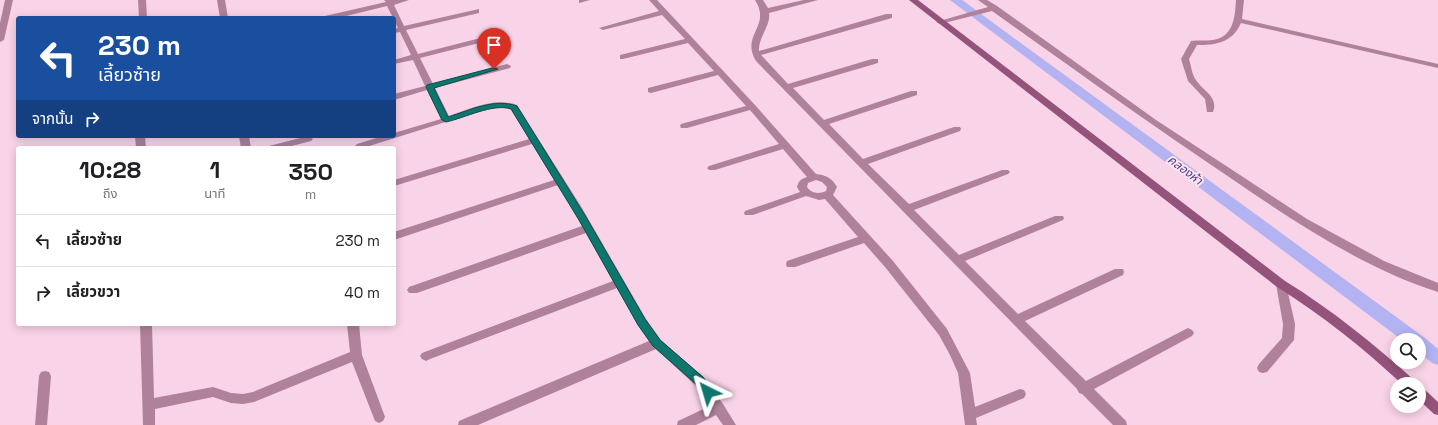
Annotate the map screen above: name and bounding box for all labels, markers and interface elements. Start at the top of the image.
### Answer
text: 230 m [98,27,181,63]
pin [477,28,511,69]
icon: left [32,32,84,84]
icon: arrive [483,34,505,56]
text: เลี้ยวซ้าย [98,63,161,86]
icon: right [81,108,103,130]
text: จากนั้น [32,109,73,128]
water label: คลองห้า [1164,152,1206,189]
text: 10:28 [79,154,141,185]
text: 1 [209,154,220,185]
text: 350 [288,156,333,187]
text: ถึง [103,185,118,202]
text: นาที [204,185,225,202]
text: m [305,186,316,203]
icon: left [32,230,54,252]
text: เลี้ยวซ้าย [66,230,122,249]
text: 230 m [336,231,380,250]
icon: right [32,282,54,304]
text: เลี้ยวขวา [66,282,120,301]
text: 40 m [344,283,380,302]
map controls [1390,333,1426,413]
button: search [1390,333,1426,369]
position arrow [687,371,729,413]
button: layers [1390,377,1426,413]

